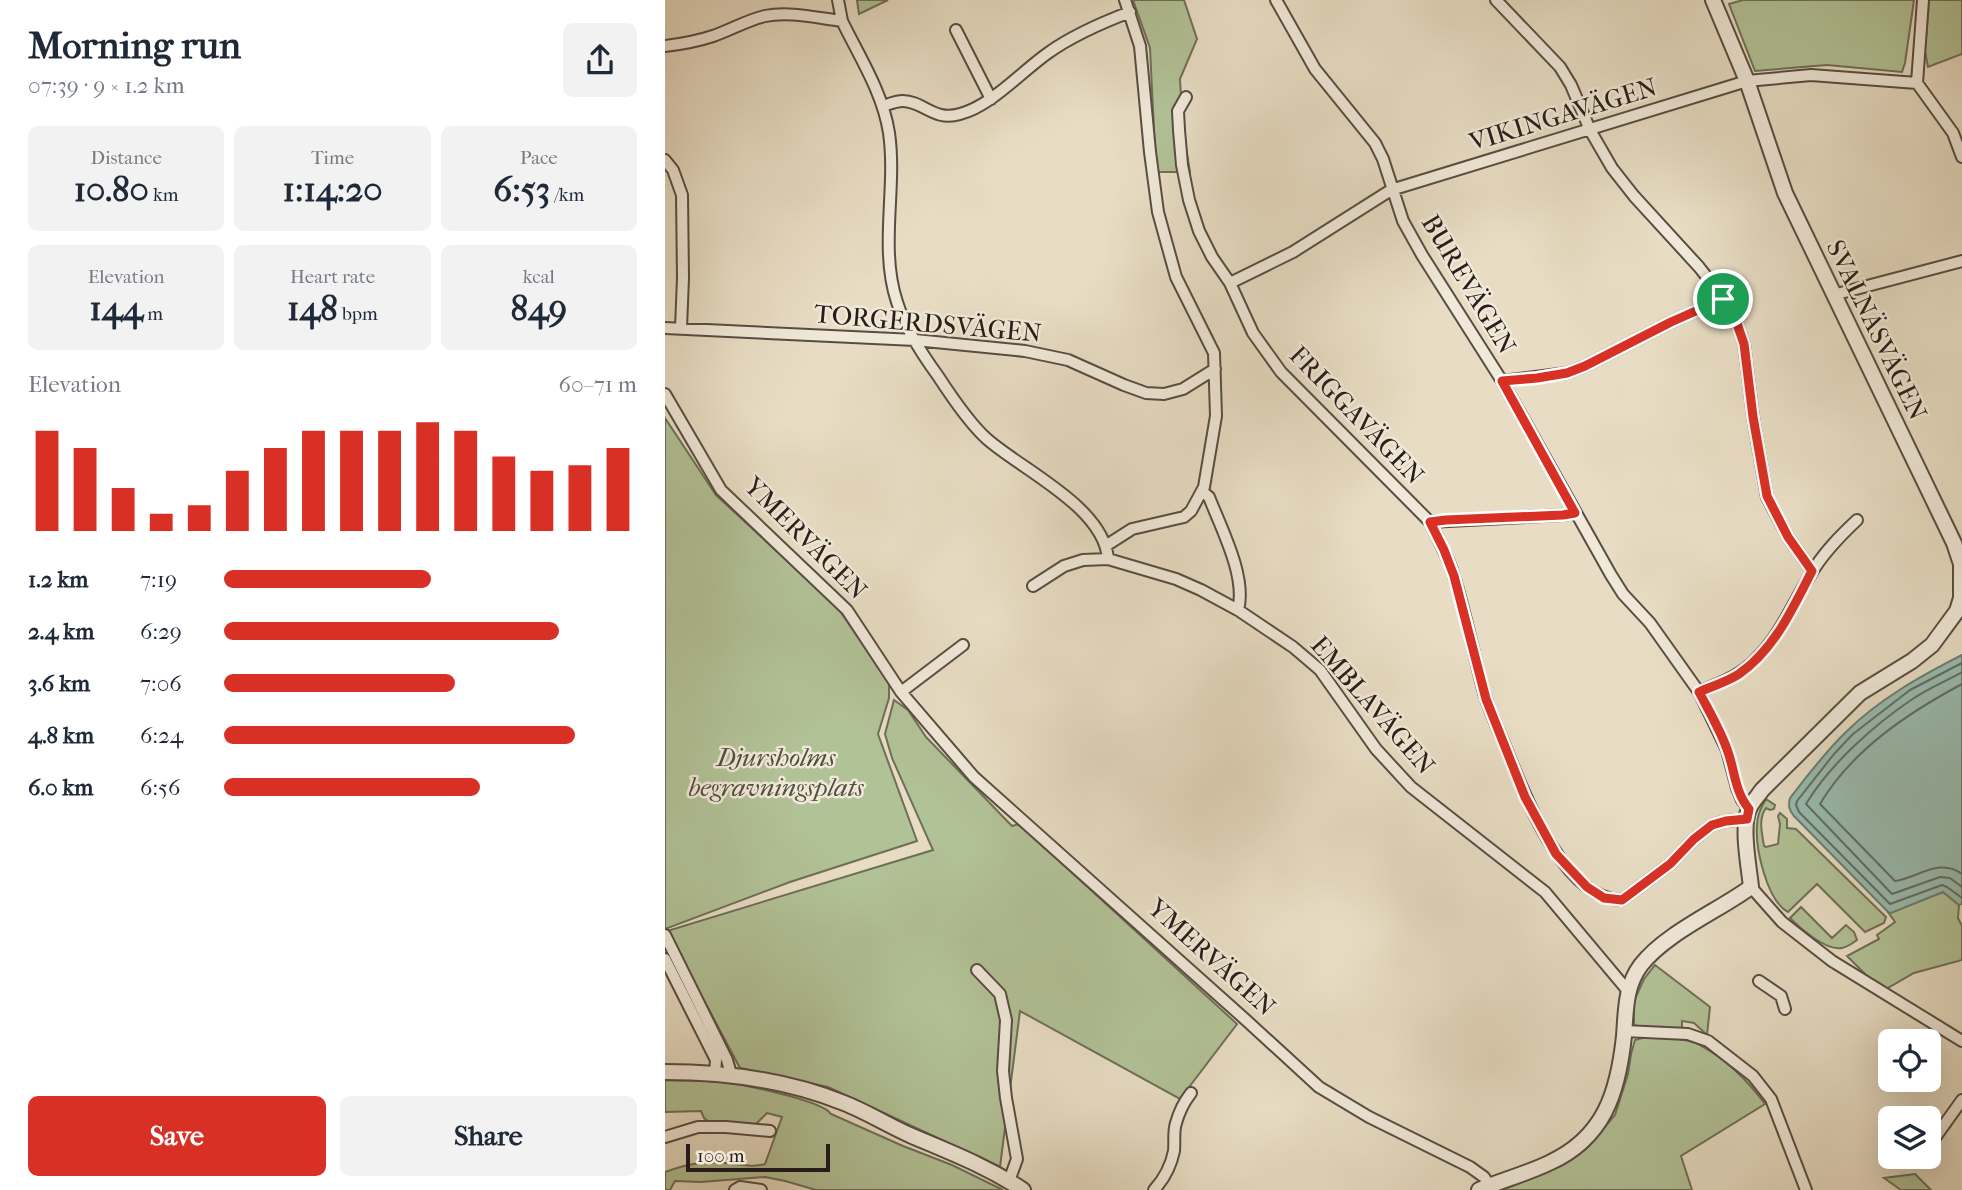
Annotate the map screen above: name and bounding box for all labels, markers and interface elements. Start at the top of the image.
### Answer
text: Morning run [28,23,241,68]
button: share [563,23,637,97]
street label: VIKINGAVÄGEN [1464,71,1661,158]
text: 07:39 · 9 × 1.2 km [28,72,185,99]
text: Distance [90,147,162,169]
text: Time [311,147,354,169]
text: Pace [520,147,558,169]
text: 10.80 [74,169,149,210]
text: 1:14:20 [283,169,382,210]
text: 6:53 [493,169,550,210]
text: km [149,184,179,206]
text: /km [550,184,584,206]
street label: BUREVÄGEN [1415,209,1523,360]
street label: SVALNÄSVÄGEN [1820,235,1934,426]
text: Elevation [88,266,165,288]
text: Heart rate [290,266,375,288]
text: kcal [523,266,555,288]
pin [1693,269,1753,329]
icon: arrive [1704,280,1742,318]
text: 144 [89,288,143,329]
text: 148 [287,288,338,329]
text: 849 [511,288,567,329]
street label: TORGERDSVÄGEN [813,298,1043,349]
text: m [143,303,163,325]
text: bpm [338,303,378,325]
street label: FRIGGAVÄGEN [1283,340,1431,491]
text: Elevation [28,371,121,398]
text: 60–71 m [558,371,637,398]
street label: YMERVÄGEN [737,470,874,606]
text: 1.2 km [28,566,88,593]
text: 7:19 [140,566,177,593]
text: 2.4 km [28,618,94,645]
text: 6:29 [140,618,182,645]
street label: EMBLAVÄGEN [1304,630,1441,781]
text: 3.6 km [28,670,90,697]
text: 7:06 [140,670,182,697]
text: 4.8 km [28,722,94,749]
text: 6:24 [140,722,183,749]
park label: Djursholms begravningsplats [688,742,865,803]
text: 6.0 km [28,774,93,801]
text: 6:56 [140,774,180,801]
street label: YMERVÄGEN [1141,891,1282,1023]
map controls [1878,1029,1941,1169]
button: locate [1878,1029,1941,1092]
button: Save [28,1096,326,1176]
button: Share [340,1096,637,1176]
button: layers [1878,1106,1941,1169]
scale bar [686,1141,829,1173]
text: 100 m [697,1145,745,1167]

